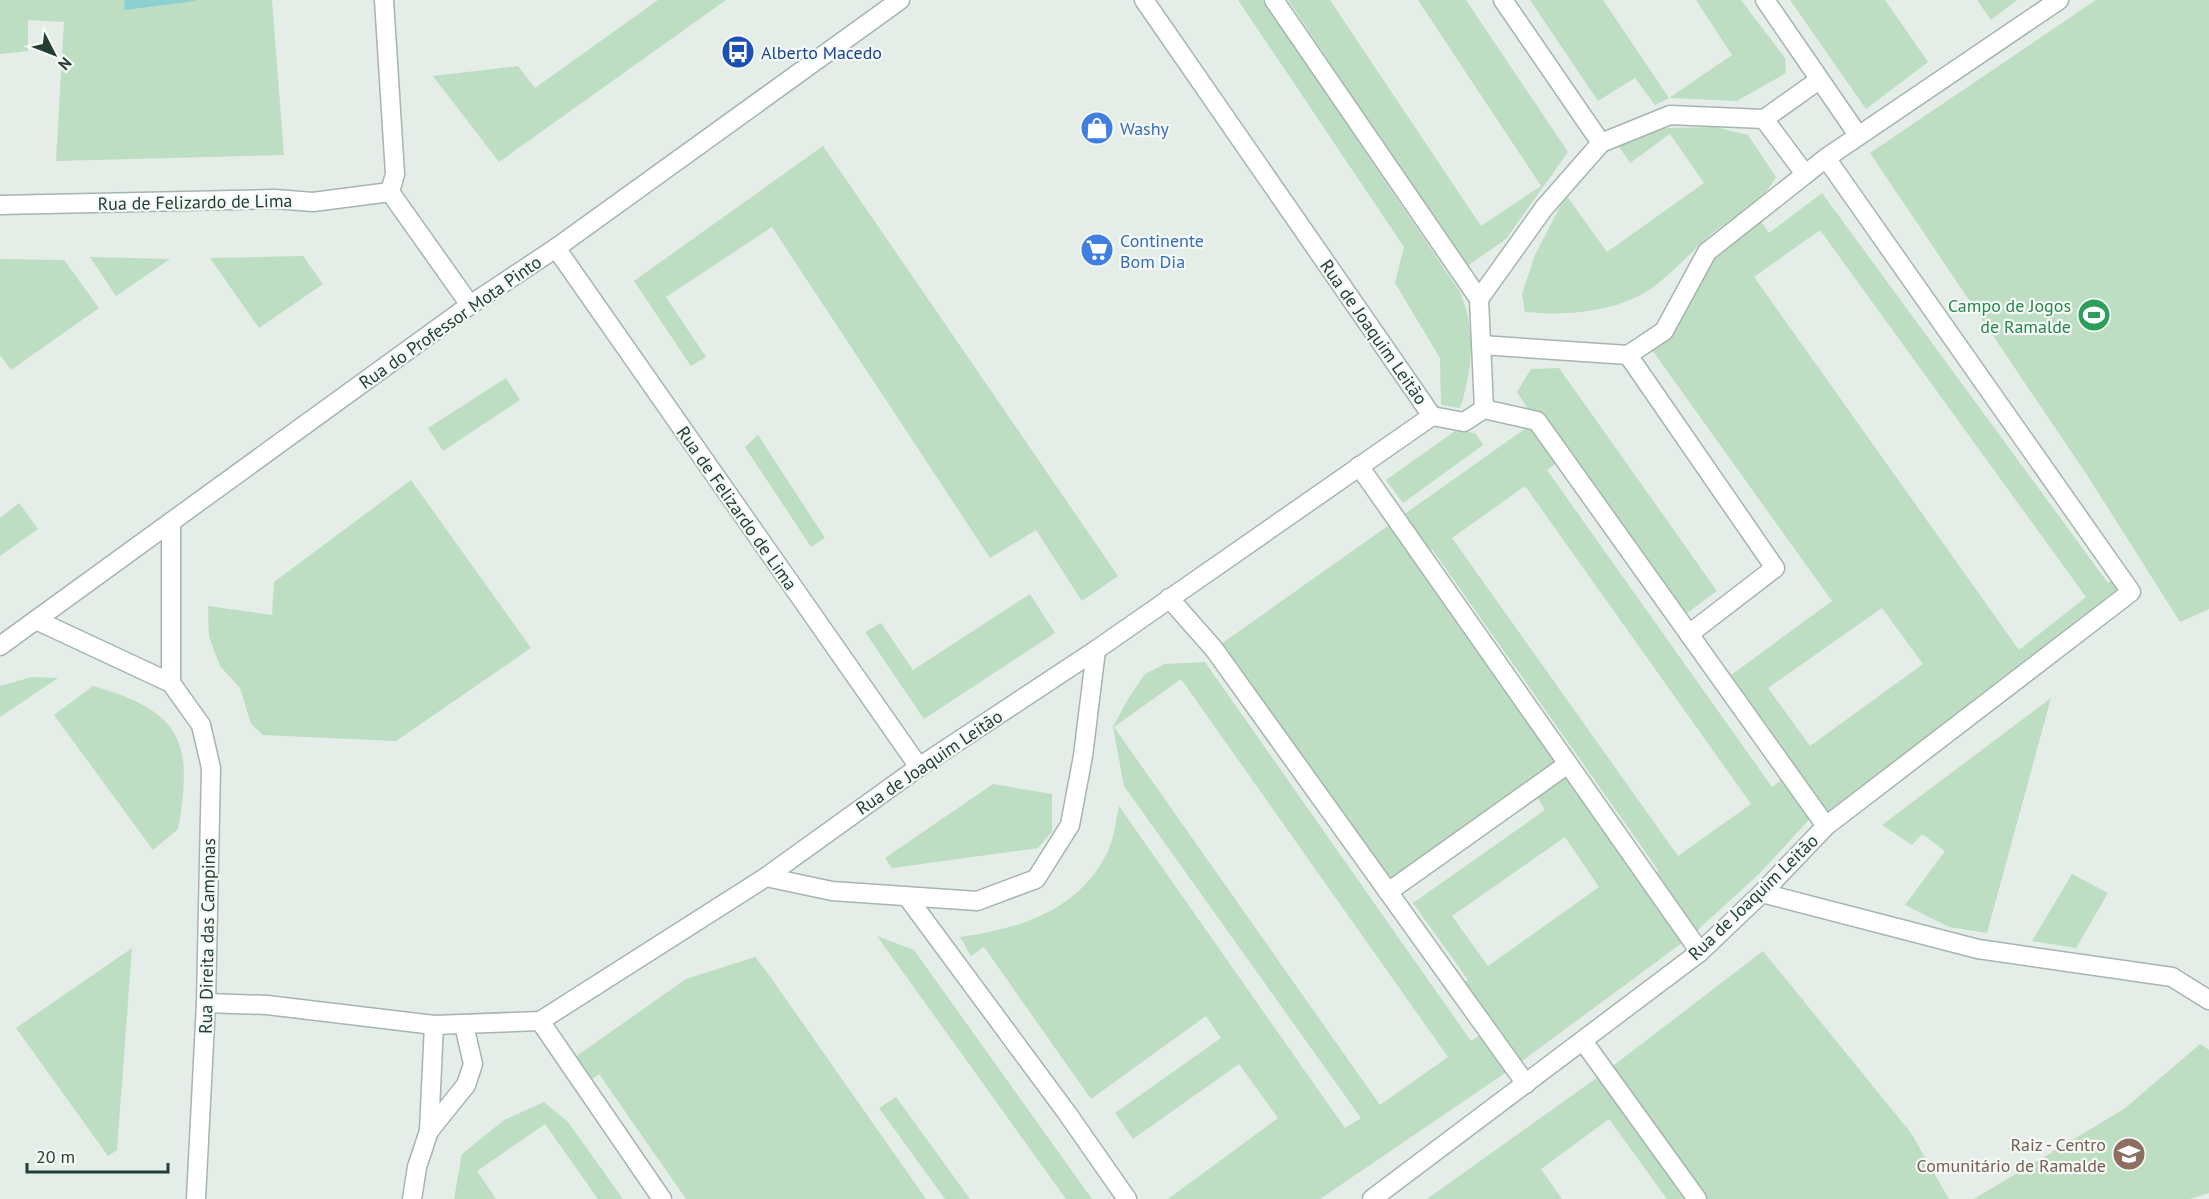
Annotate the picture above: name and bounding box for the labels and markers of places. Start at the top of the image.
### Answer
bus stop icon: Alberto Macedo [720,34,756,70]
place label: Alberto Macedo [761,41,882,64]
shop icon: Washy [1079,110,1115,146]
place label: Washy [1120,117,1170,140]
place label: Continente Bom Dia [1120,229,1204,273]
supermarket icon: Continente Bom Dia [1079,232,1115,268]
place label: Campo de Jogos de Ramalde [1948,294,2071,338]
sports icon: Campo de Jogos de Ramalde [2076,297,2112,333]
place label: Raiz - Centro Comunitário de Ramalde [1917,1133,2106,1177]
school or university icon: Raiz - Centro Comunitário de Ramalde [2111,1136,2147,1172]

